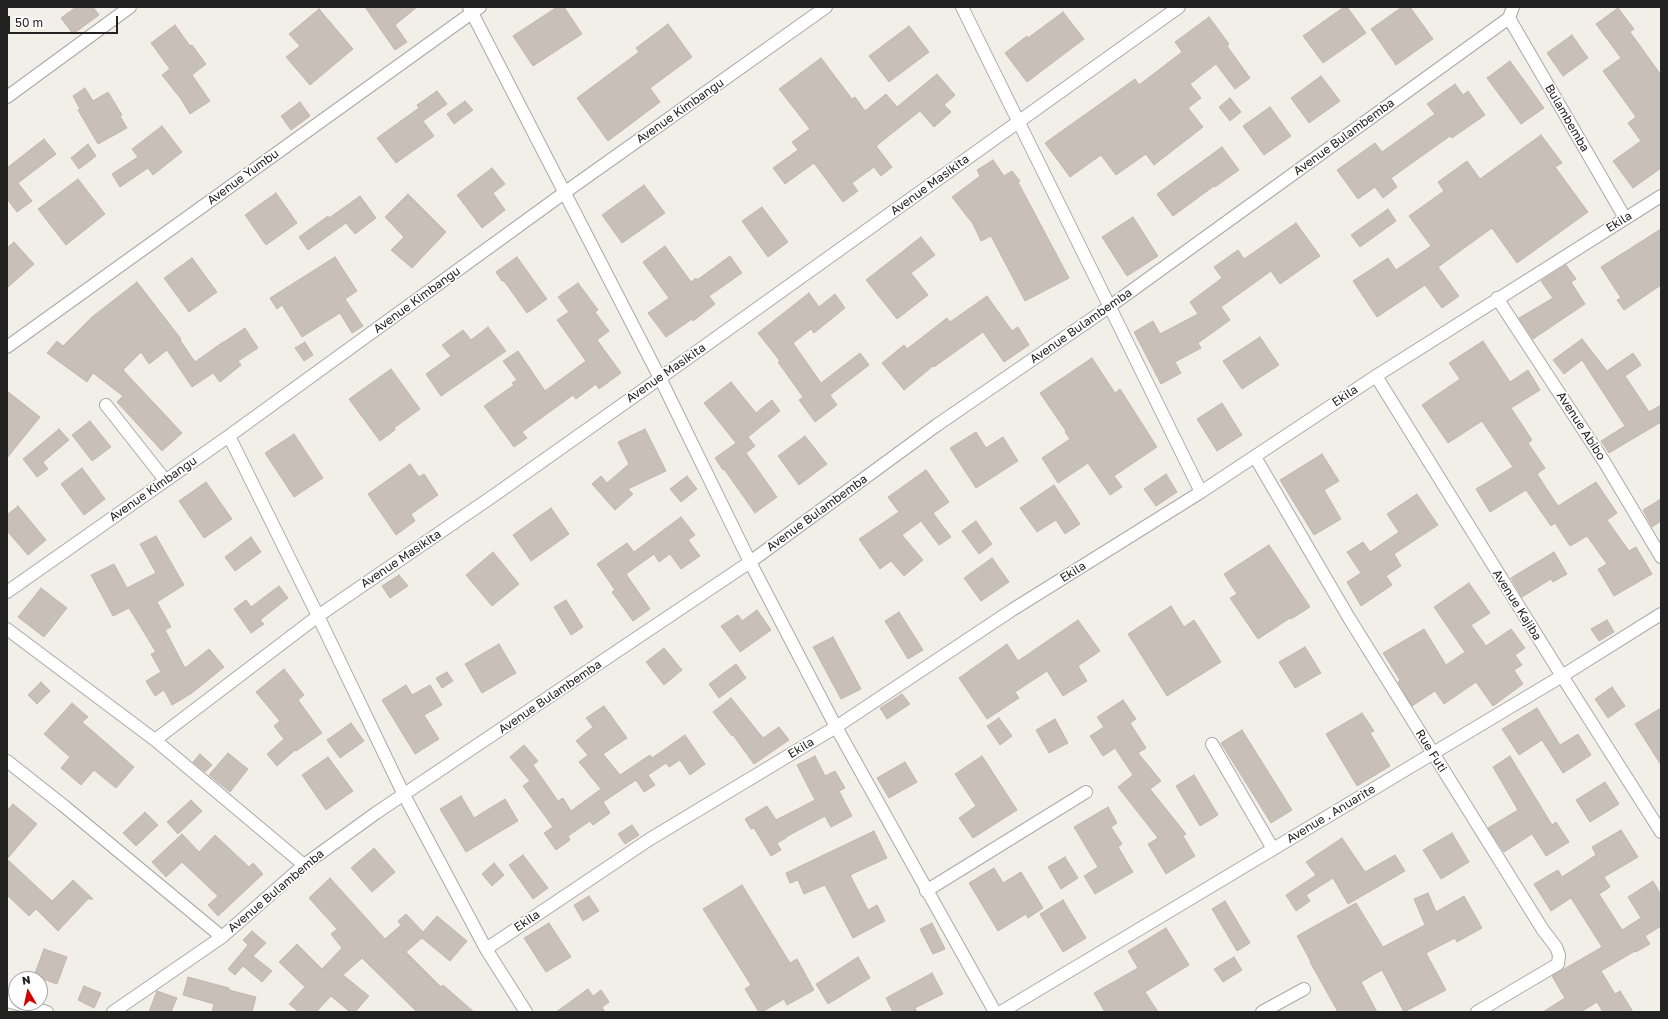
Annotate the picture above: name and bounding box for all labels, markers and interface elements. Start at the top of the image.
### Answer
scale bar [10,8,120,34]
text: 50 m [15,15,43,30]
street label: Avenue Kimbangu [633,75,727,147]
street label: Bulambemba [1542,82,1592,154]
street label: Avenue Bulambemba [1291,96,1397,178]
street label: Avenue Yumbu [204,146,282,208]
street label: Avenue Masikita [888,152,972,218]
street label: Ekila [1603,208,1635,236]
street label: Avenue Kimbangu [371,264,463,336]
street label: Avenue Bulambemba [1027,285,1135,367]
street label: Avenue Masikita [624,340,708,406]
street label: Ekila [1329,382,1361,410]
street label: Avenue Abibo [1554,389,1608,463]
street label: Avenue Kimbangu [106,453,200,525]
street label: Avenue Bulambemba [764,472,870,554]
street label: Avenue Masikita [358,527,444,591]
street label: Ekila [1057,558,1089,586]
street label: Avenue Kajiba [1489,567,1545,643]
street label: Avenue Bulambemba [496,657,604,737]
street label: Rue Futi [1412,727,1450,775]
street label: Ekila [785,735,817,761]
street label: Avenue . Anuarite [1284,782,1378,846]
street label: Avenue Bulambemba [225,847,327,935]
street label: Ekila [511,907,543,935]
north arrow [8,971,48,1011]
text: N [21,973,31,987]

